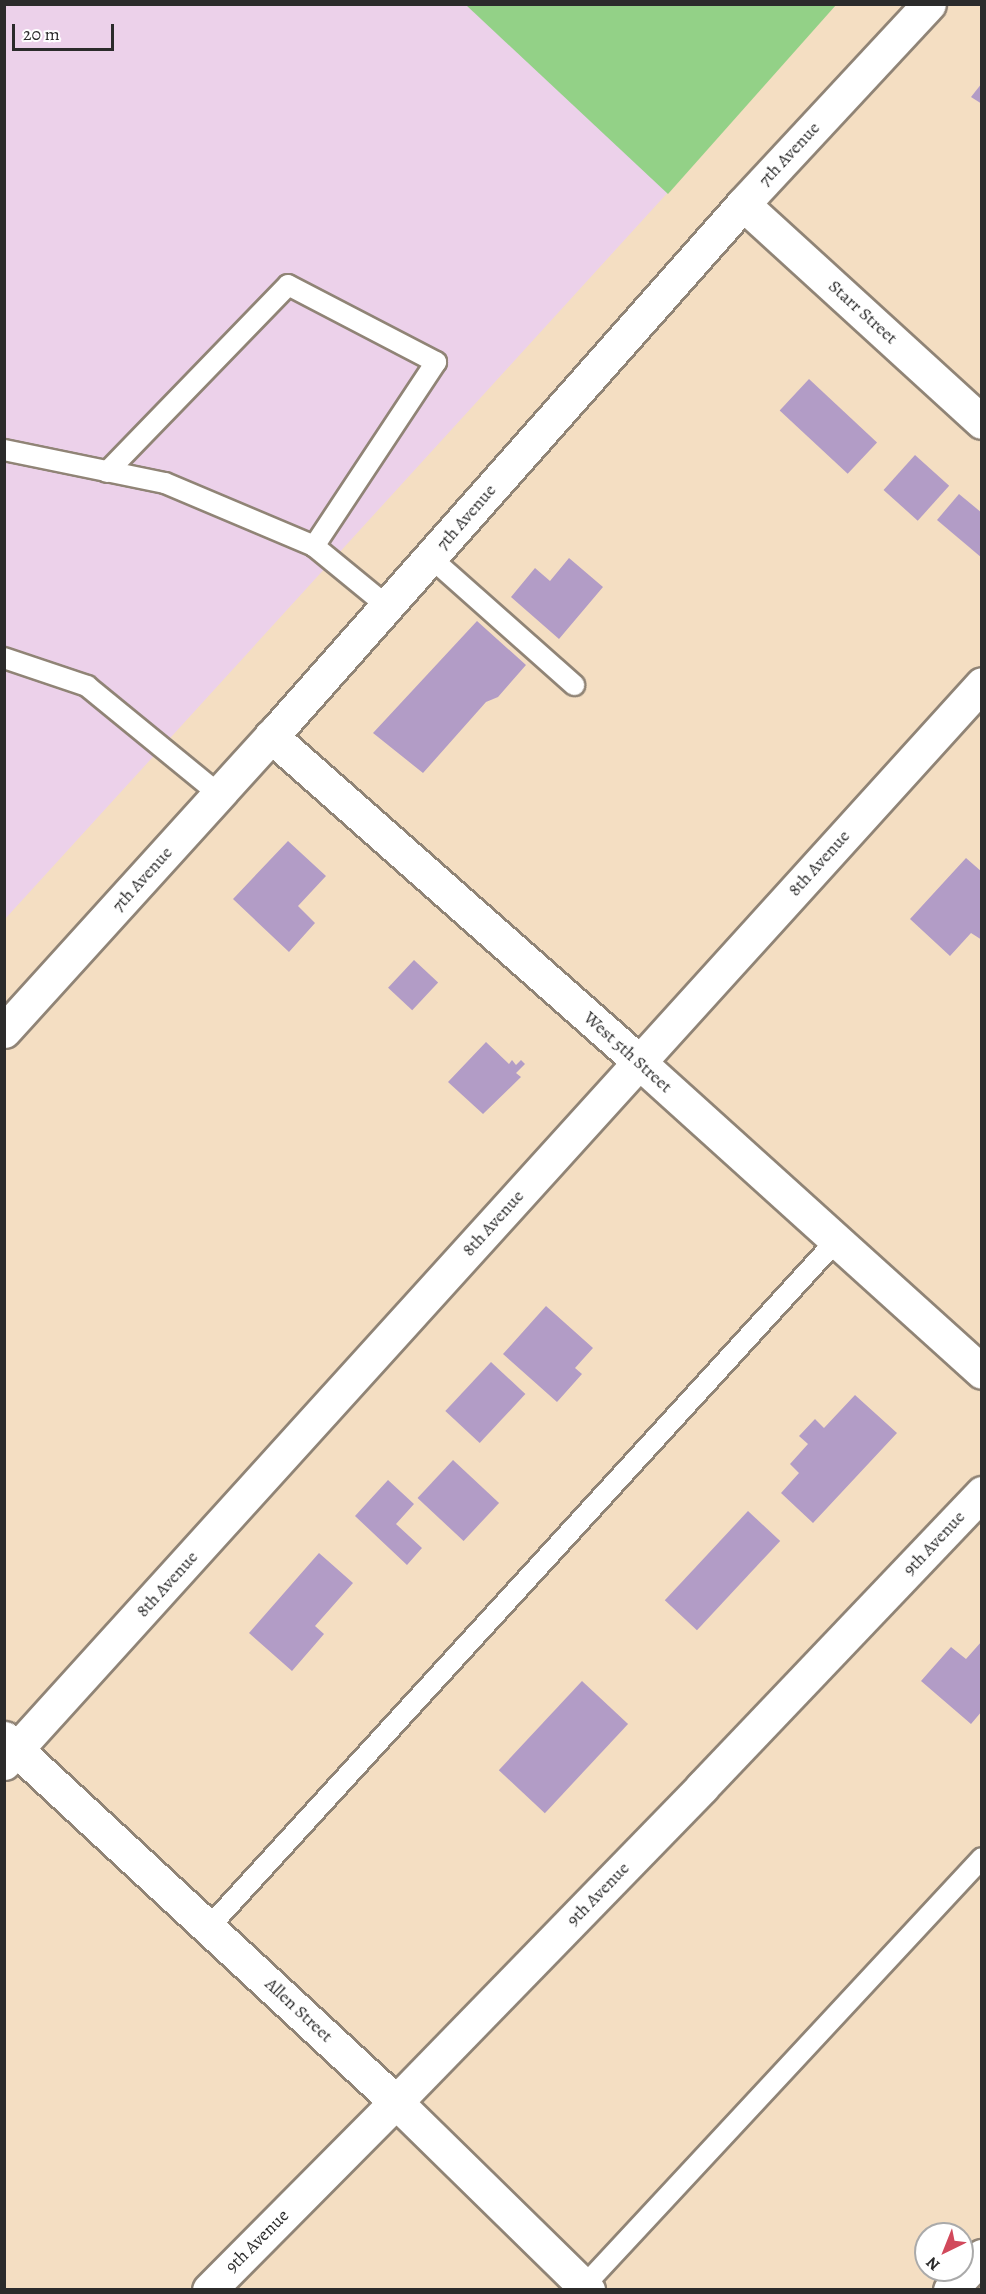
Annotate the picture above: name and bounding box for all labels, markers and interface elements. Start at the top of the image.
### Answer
scale bar [15,12,117,50]
text: 20 m [23,22,60,46]
street label: 7th Avenue [754,117,824,191]
street label: Starr Street [824,275,902,349]
street label: 7th Avenue [432,480,500,554]
street label: 8th Avenue [784,826,854,900]
street label: 7th Avenue [107,842,177,916]
street label: West 5th Street [579,1007,677,1097]
street label: 8th Avenue [458,1186,528,1260]
street label: 9th Avenue [899,1506,969,1580]
street label: 8th Avenue [132,1547,202,1621]
street label: 9th Avenue [562,1857,634,1931]
street label: Allen Street [261,1973,337,2047]
street label: 9th Avenue [221,2205,293,2277]
north arrow [914,2222,974,2282]
text: N [921,2252,945,2276]

